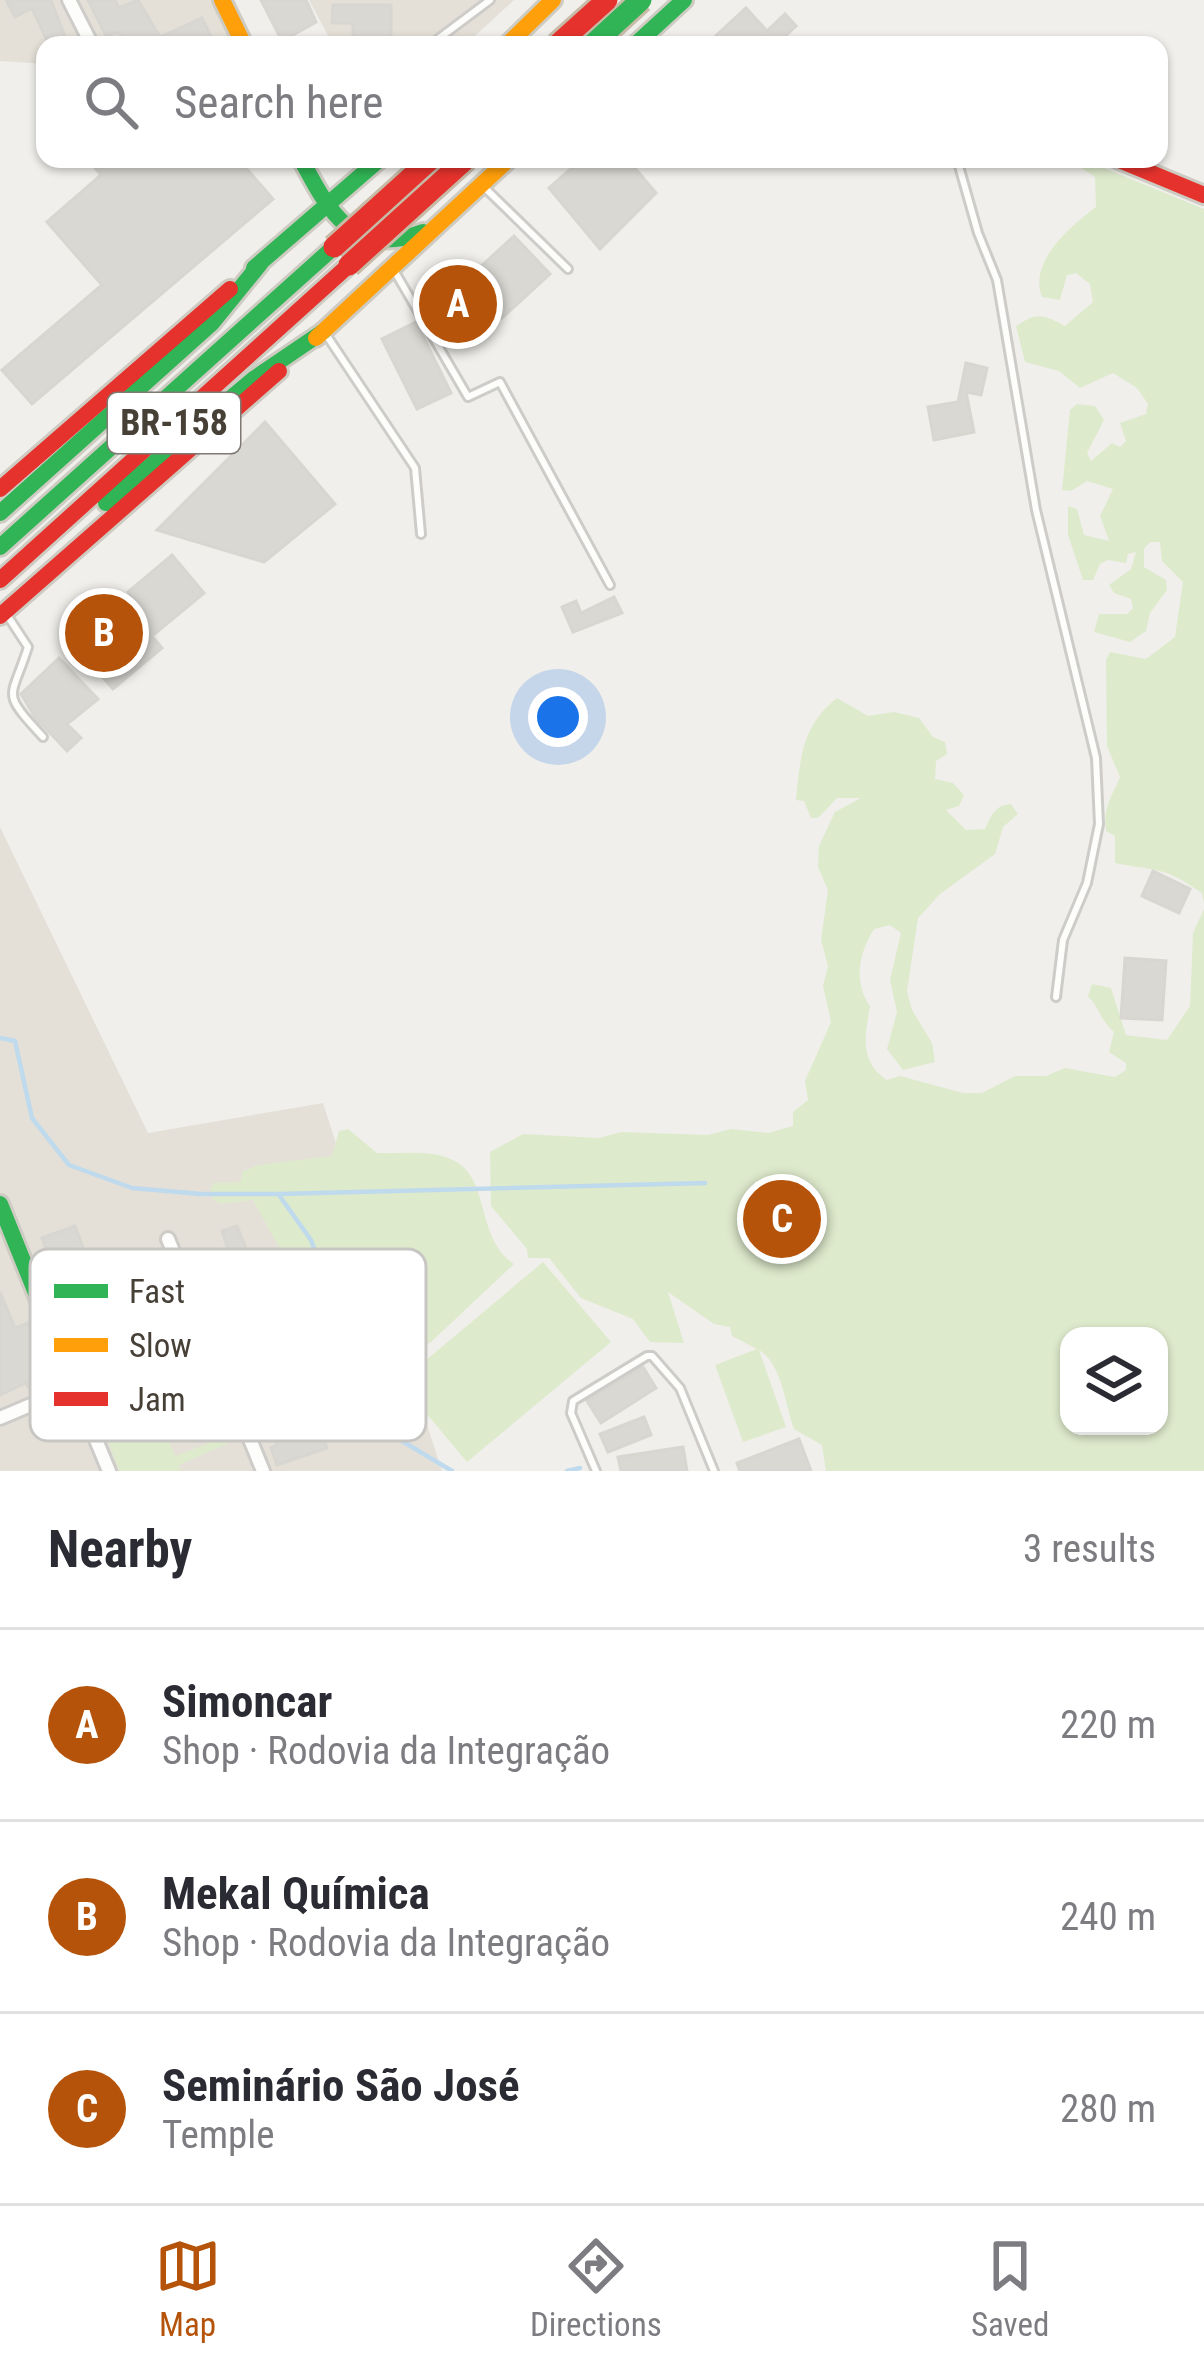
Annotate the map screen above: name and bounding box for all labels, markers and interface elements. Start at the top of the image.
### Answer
search box [36,36,1168,168]
icon: search [78,69,144,135]
text: Search here [174,76,383,129]
pin: A [419,259,497,349]
road number: BR-158 [108,393,240,453]
pin: B [65,588,143,678]
your location [528,687,588,747]
pin: C [743,1174,821,1264]
legend [30,1249,426,1441]
text: Fast [129,1272,185,1311]
text: Slow [129,1326,192,1365]
map controls [1060,1327,1168,1435]
button: layers [1060,1327,1168,1435]
text: Jam [129,1380,186,1419]
text: Nearby [48,1520,192,1579]
text: 3 results [1023,1526,1156,1572]
text: Simoncar [162,1675,332,1728]
text: A [75,1702,99,1748]
text: 220 m [1060,1702,1156,1748]
text: Shop · Rodovia da Integração [162,1728,610,1774]
text: Mekal Química [162,1867,430,1920]
text: B [76,1894,98,1940]
text: 240 m [1060,1894,1156,1940]
text: Shop · Rodovia da Integração [162,1920,610,1966]
text: Seminário São José [162,2059,520,2112]
text: C [76,2086,98,2132]
text: 280 m [1060,2086,1156,2132]
text: Temple [162,2112,275,2158]
tab: Map [155,2233,221,2344]
tab: Directions [530,2233,662,2344]
tab: Saved [971,2233,1049,2344]

